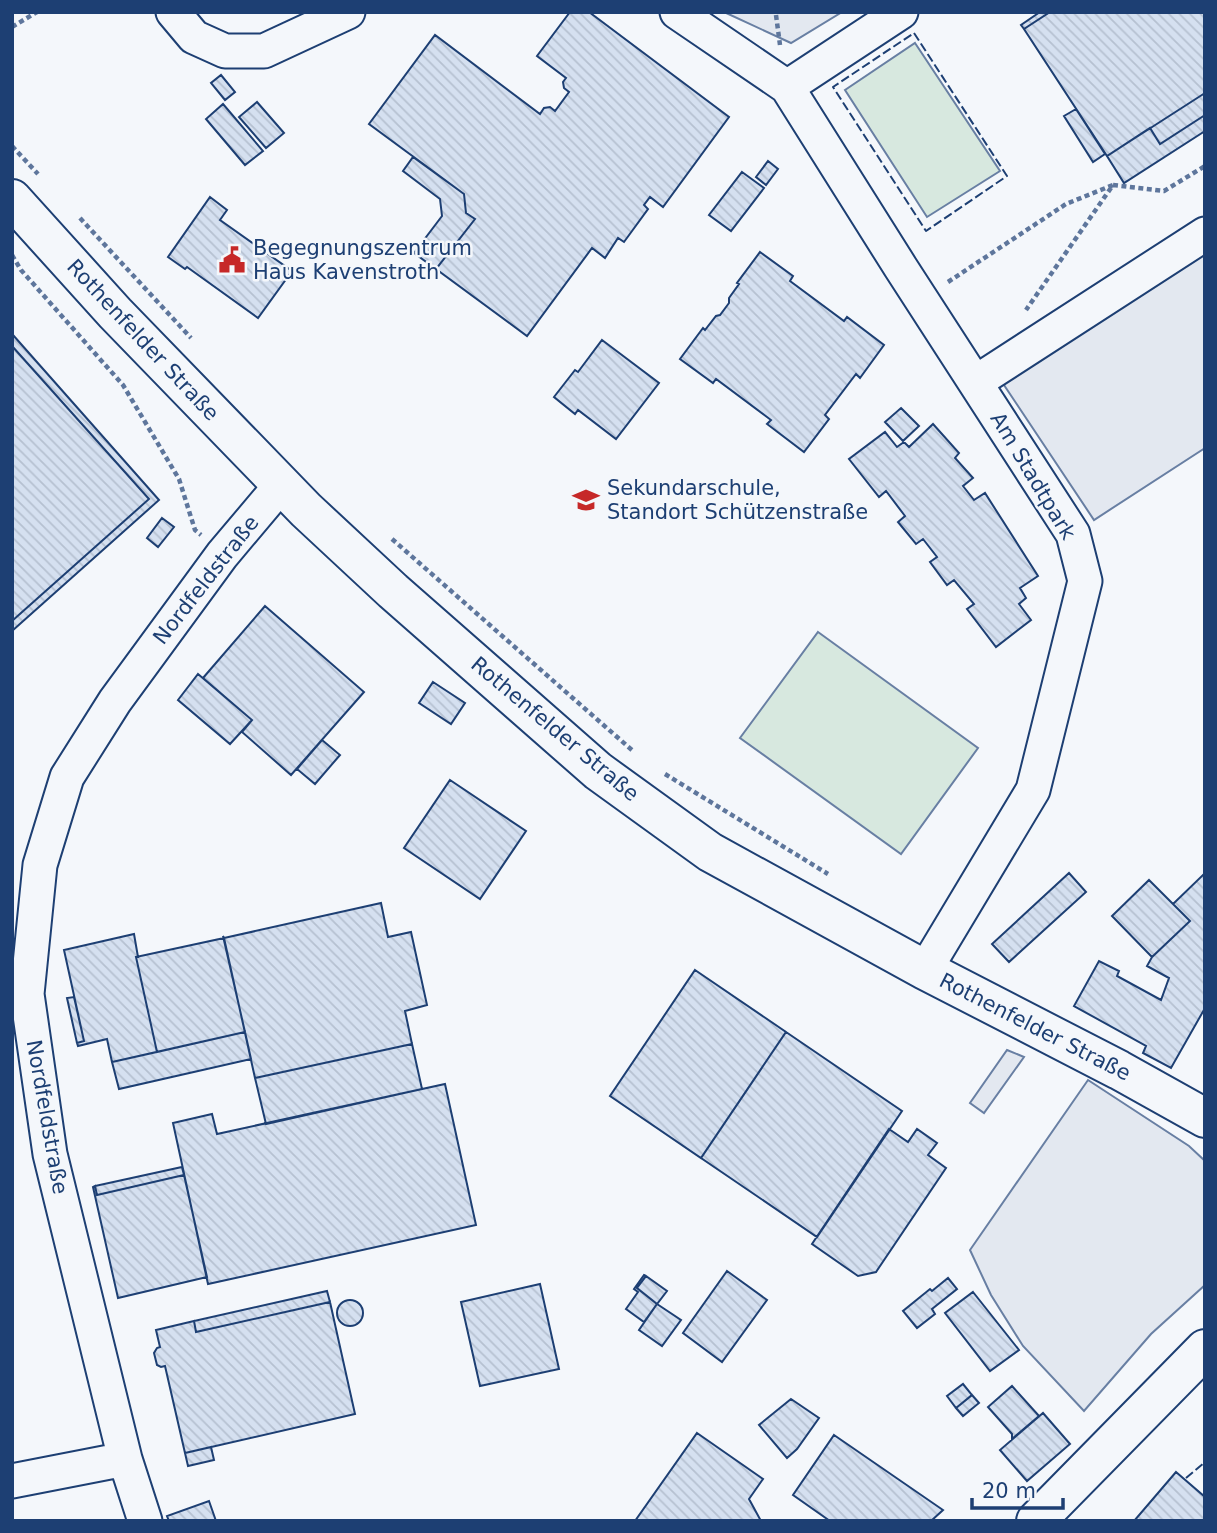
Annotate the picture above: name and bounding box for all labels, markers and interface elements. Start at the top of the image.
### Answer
place label: Begegnungszentrum Haus Kavenstroth [253,236,472,284]
public building icon: Begegnungszentrum Haus Kavenstroth [217,245,247,275]
street label: Rothenfelder Straße [62,255,224,425]
street label: Am Stadtpark [986,408,1081,545]
place label: Sekundarschule, Standort Schützenstraße [607,476,868,524]
school or university icon: Sekundarschule, Standort Schützenstraße [571,485,601,515]
street label: Nordfeldstraße [148,511,264,649]
street label: Rothenfelder Straße [466,652,644,806]
street label: Rothenfelder Straße [935,968,1135,1086]
street label: Nordfeldstraße [22,1038,72,1196]
scale bar [972,1466,1063,1510]
text: 20 m [982,1479,1036,1503]

